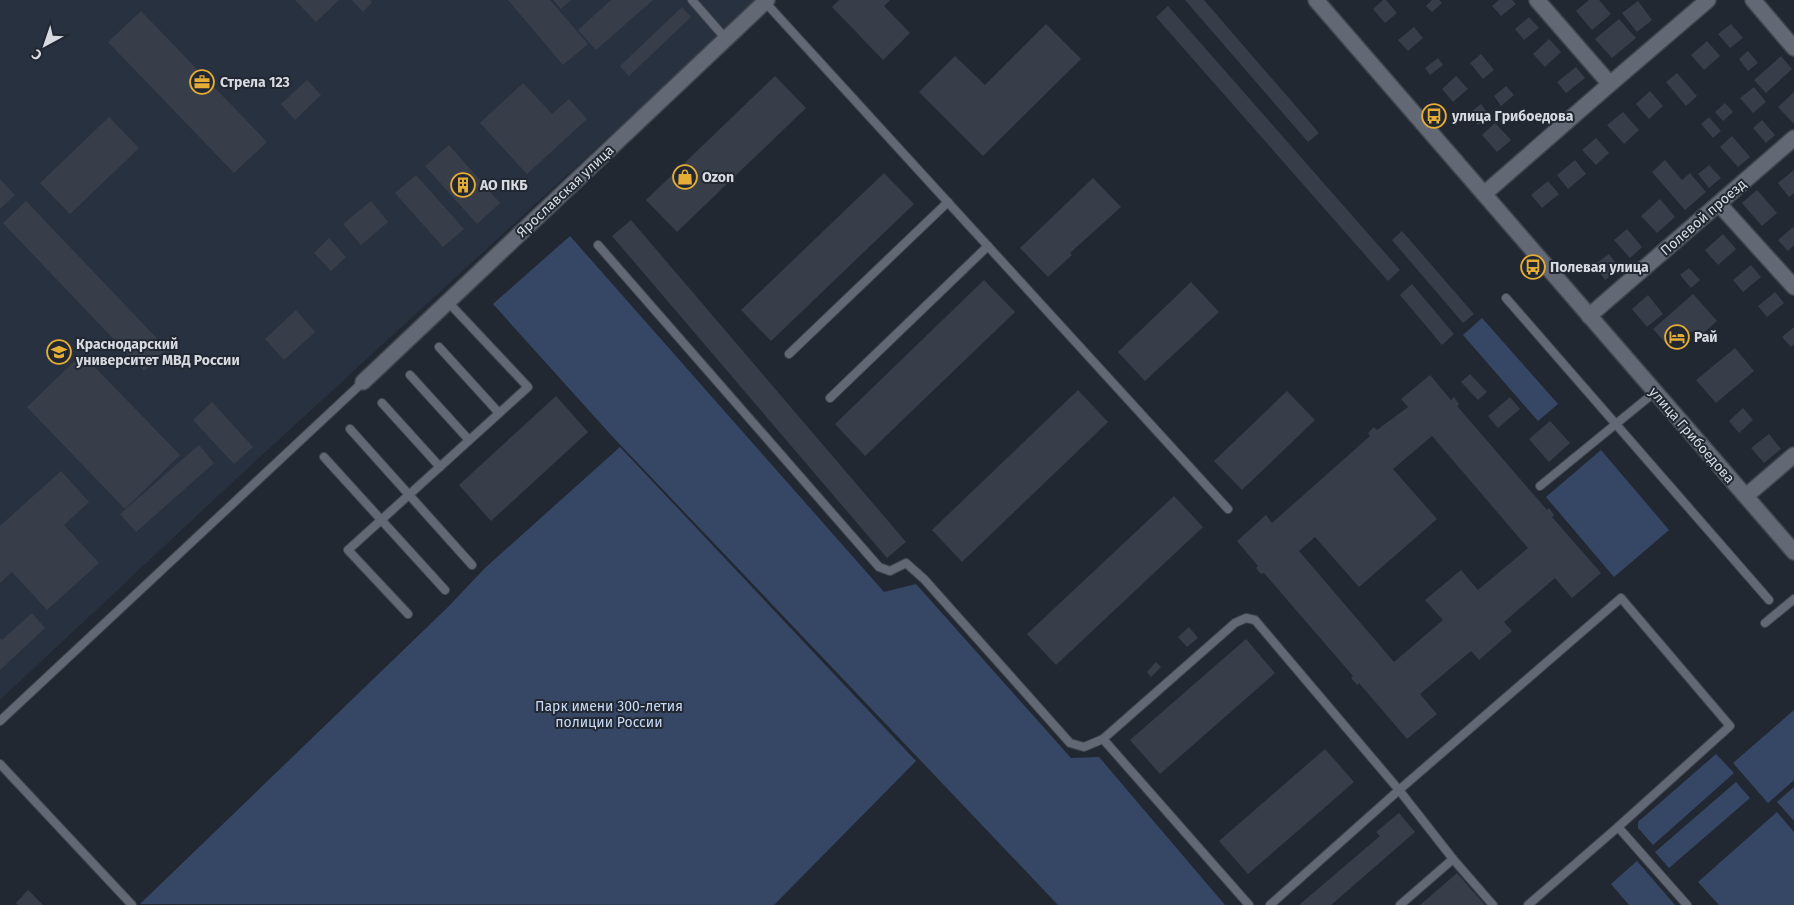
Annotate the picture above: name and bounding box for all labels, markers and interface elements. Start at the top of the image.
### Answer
north arrow [20,20,70,70]
text: С [28,45,46,64]
office icon: Стрела 123 [189,69,215,95]
place label: Стрела 123 [220,74,290,91]
bus stop icon: улица Грибоедова [1421,103,1447,129]
place label: улица Грибоедова [1451,108,1574,125]
street label: Ярославская улица [513,142,618,241]
shop icon: Ozon [672,164,698,190]
place label: Ozon [702,169,734,186]
building icon: АО ПКБ [450,172,476,198]
street label: Полевой проезд [1657,175,1750,259]
place label: АО ПКБ [479,177,528,194]
bus stop icon: Полевая улица [1520,254,1546,280]
place label: Полевая улица [1550,259,1649,276]
hotel icon: Рай [1664,324,1690,350]
place label: Рай [1694,329,1718,346]
place label: Краснодарский университет МВД России [75,336,240,369]
school or university icon: Краснодарский университет МВД России [46,339,72,365]
street label: улица Грибоедова [1645,384,1738,487]
park label: Парк имени 300-летия полиции России [535,698,683,731]

